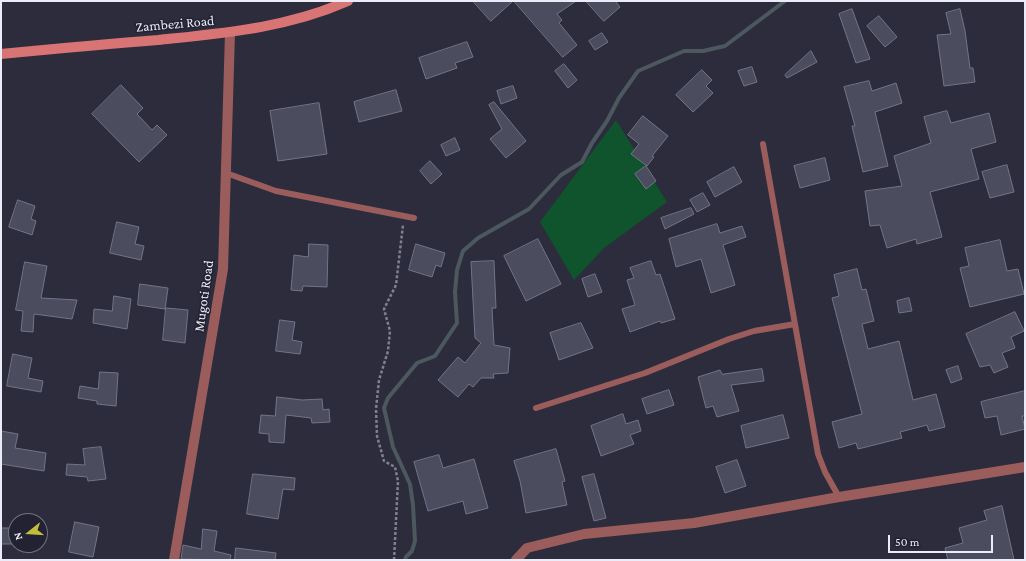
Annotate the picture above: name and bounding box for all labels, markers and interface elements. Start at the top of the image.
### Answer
street label: Zambezi Road [135,12,215,36]
street label: Mugoti Road [191,259,217,333]
north arrow [8,513,48,553]
scale bar [890,527,995,553]
text: N [11,531,24,542]
text: 50 m [895,535,919,549]

